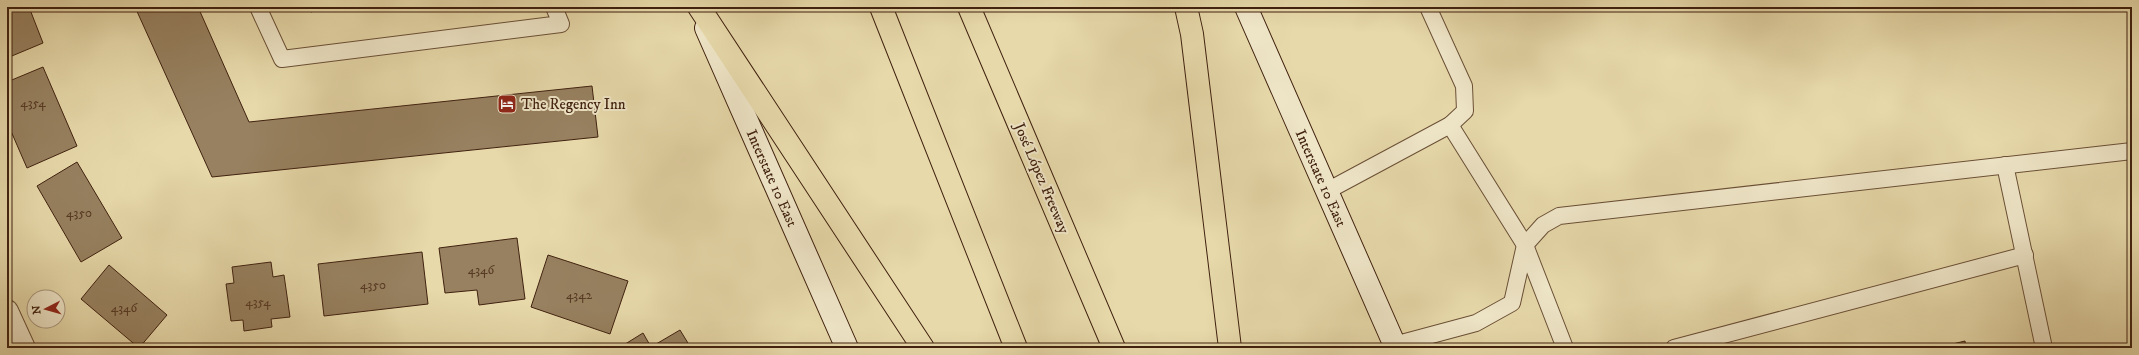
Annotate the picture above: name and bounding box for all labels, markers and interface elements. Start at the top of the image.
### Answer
hotel icon: The Regency Inn [496,93,518,115]
house number: 4354 [20,95,46,111]
place label: The Regency Inn [521,95,626,114]
street label: José López Freeway [1009,118,1074,237]
street label: Interstate 10 East [742,127,802,230]
street label: Interstate 10 East [1291,127,1351,230]
house number: 4350 [66,205,92,221]
house number: 4346 [468,262,496,278]
house number: 4350 [360,277,386,293]
house number: 4342 [566,287,593,303]
north arrow [26,289,66,329]
house number: 4354 [245,294,271,310]
house number: 4346 [111,300,139,316]
text: N [30,305,44,315]

